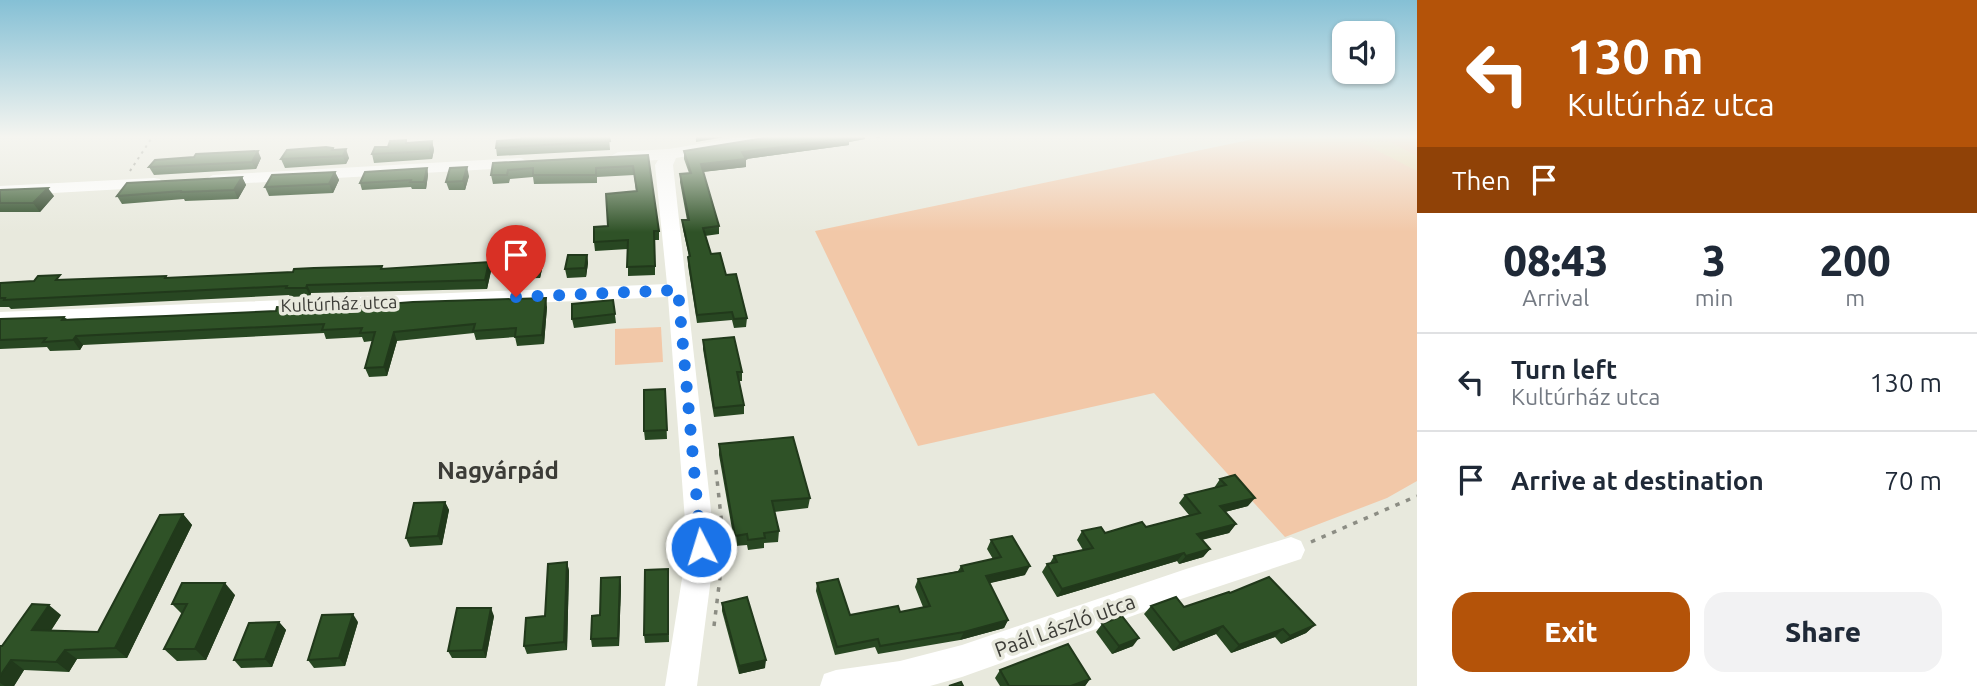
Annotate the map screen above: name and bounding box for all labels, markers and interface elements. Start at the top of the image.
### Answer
map controls [1332,21,1395,84]
button: sound [1332,21,1395,84]
icon: left [1452,28,1543,119]
text: 130 m [1567,28,1704,83]
text: Kultúrház utca [1567,86,1775,122]
icon: arrive [1525,161,1563,199]
text: Then [1452,166,1511,195]
pin [486,225,546,297]
icon: arrive [497,236,535,274]
text: 08:43 [1503,237,1608,284]
text: 3 [1702,237,1726,284]
text: 200 [1820,237,1891,284]
text: Arrival [1522,285,1589,310]
text: min [1695,285,1733,310]
text: m [1845,285,1865,310]
street label: Kultúrház utca [280,291,398,315]
text: Turn left [1511,355,1617,384]
icon: left [1452,363,1490,401]
text: 130 m [1870,368,1942,397]
text: Kultúrház utca [1511,384,1660,409]
district label: Nagyárpád [437,457,559,484]
icon: arrive [1452,461,1490,499]
text: Arrive at destination [1511,466,1764,495]
text: 70 m [1884,466,1942,495]
position arrow [664,510,738,584]
street label: Paál László utca [991,589,1138,662]
button: Exit [1452,592,1690,672]
button: Share [1704,592,1942,672]

